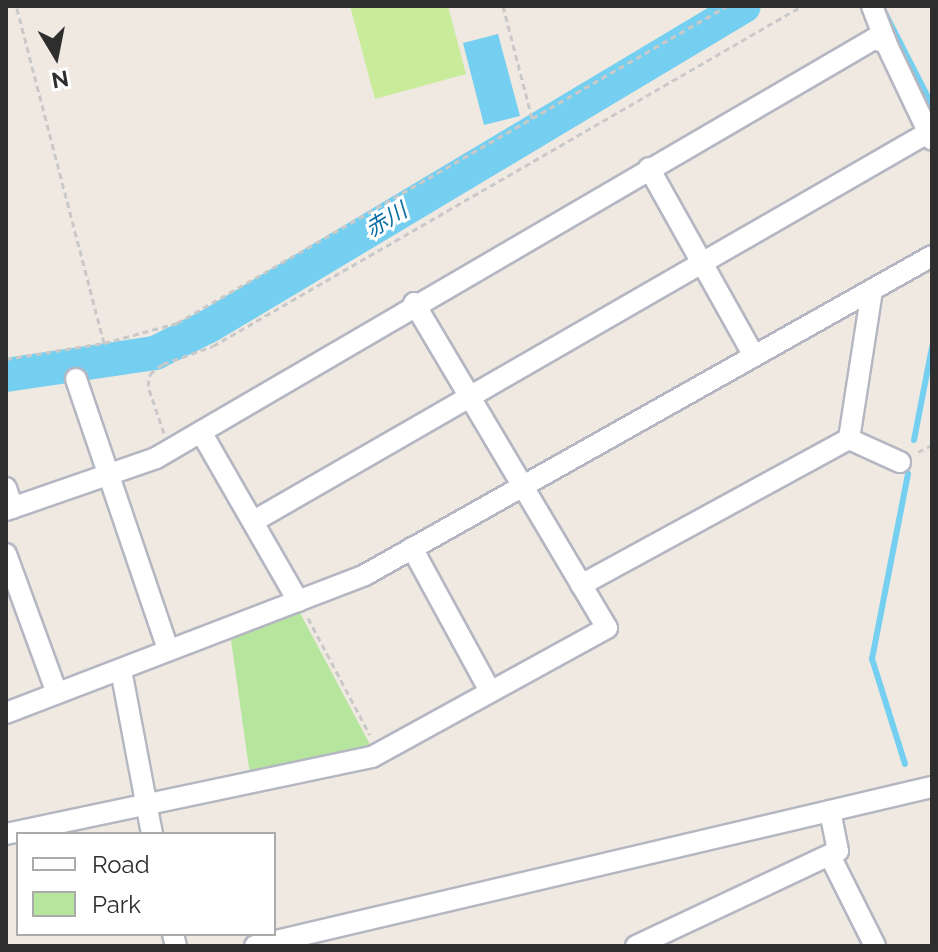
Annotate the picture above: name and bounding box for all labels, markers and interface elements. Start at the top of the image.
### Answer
north arrow [16,16,96,96]
text: N [50,65,71,94]
water label: 赤川 [360,197,412,243]
legend [16,832,276,936]
text: Road [92,850,150,879]
text: Park [92,890,141,919]

